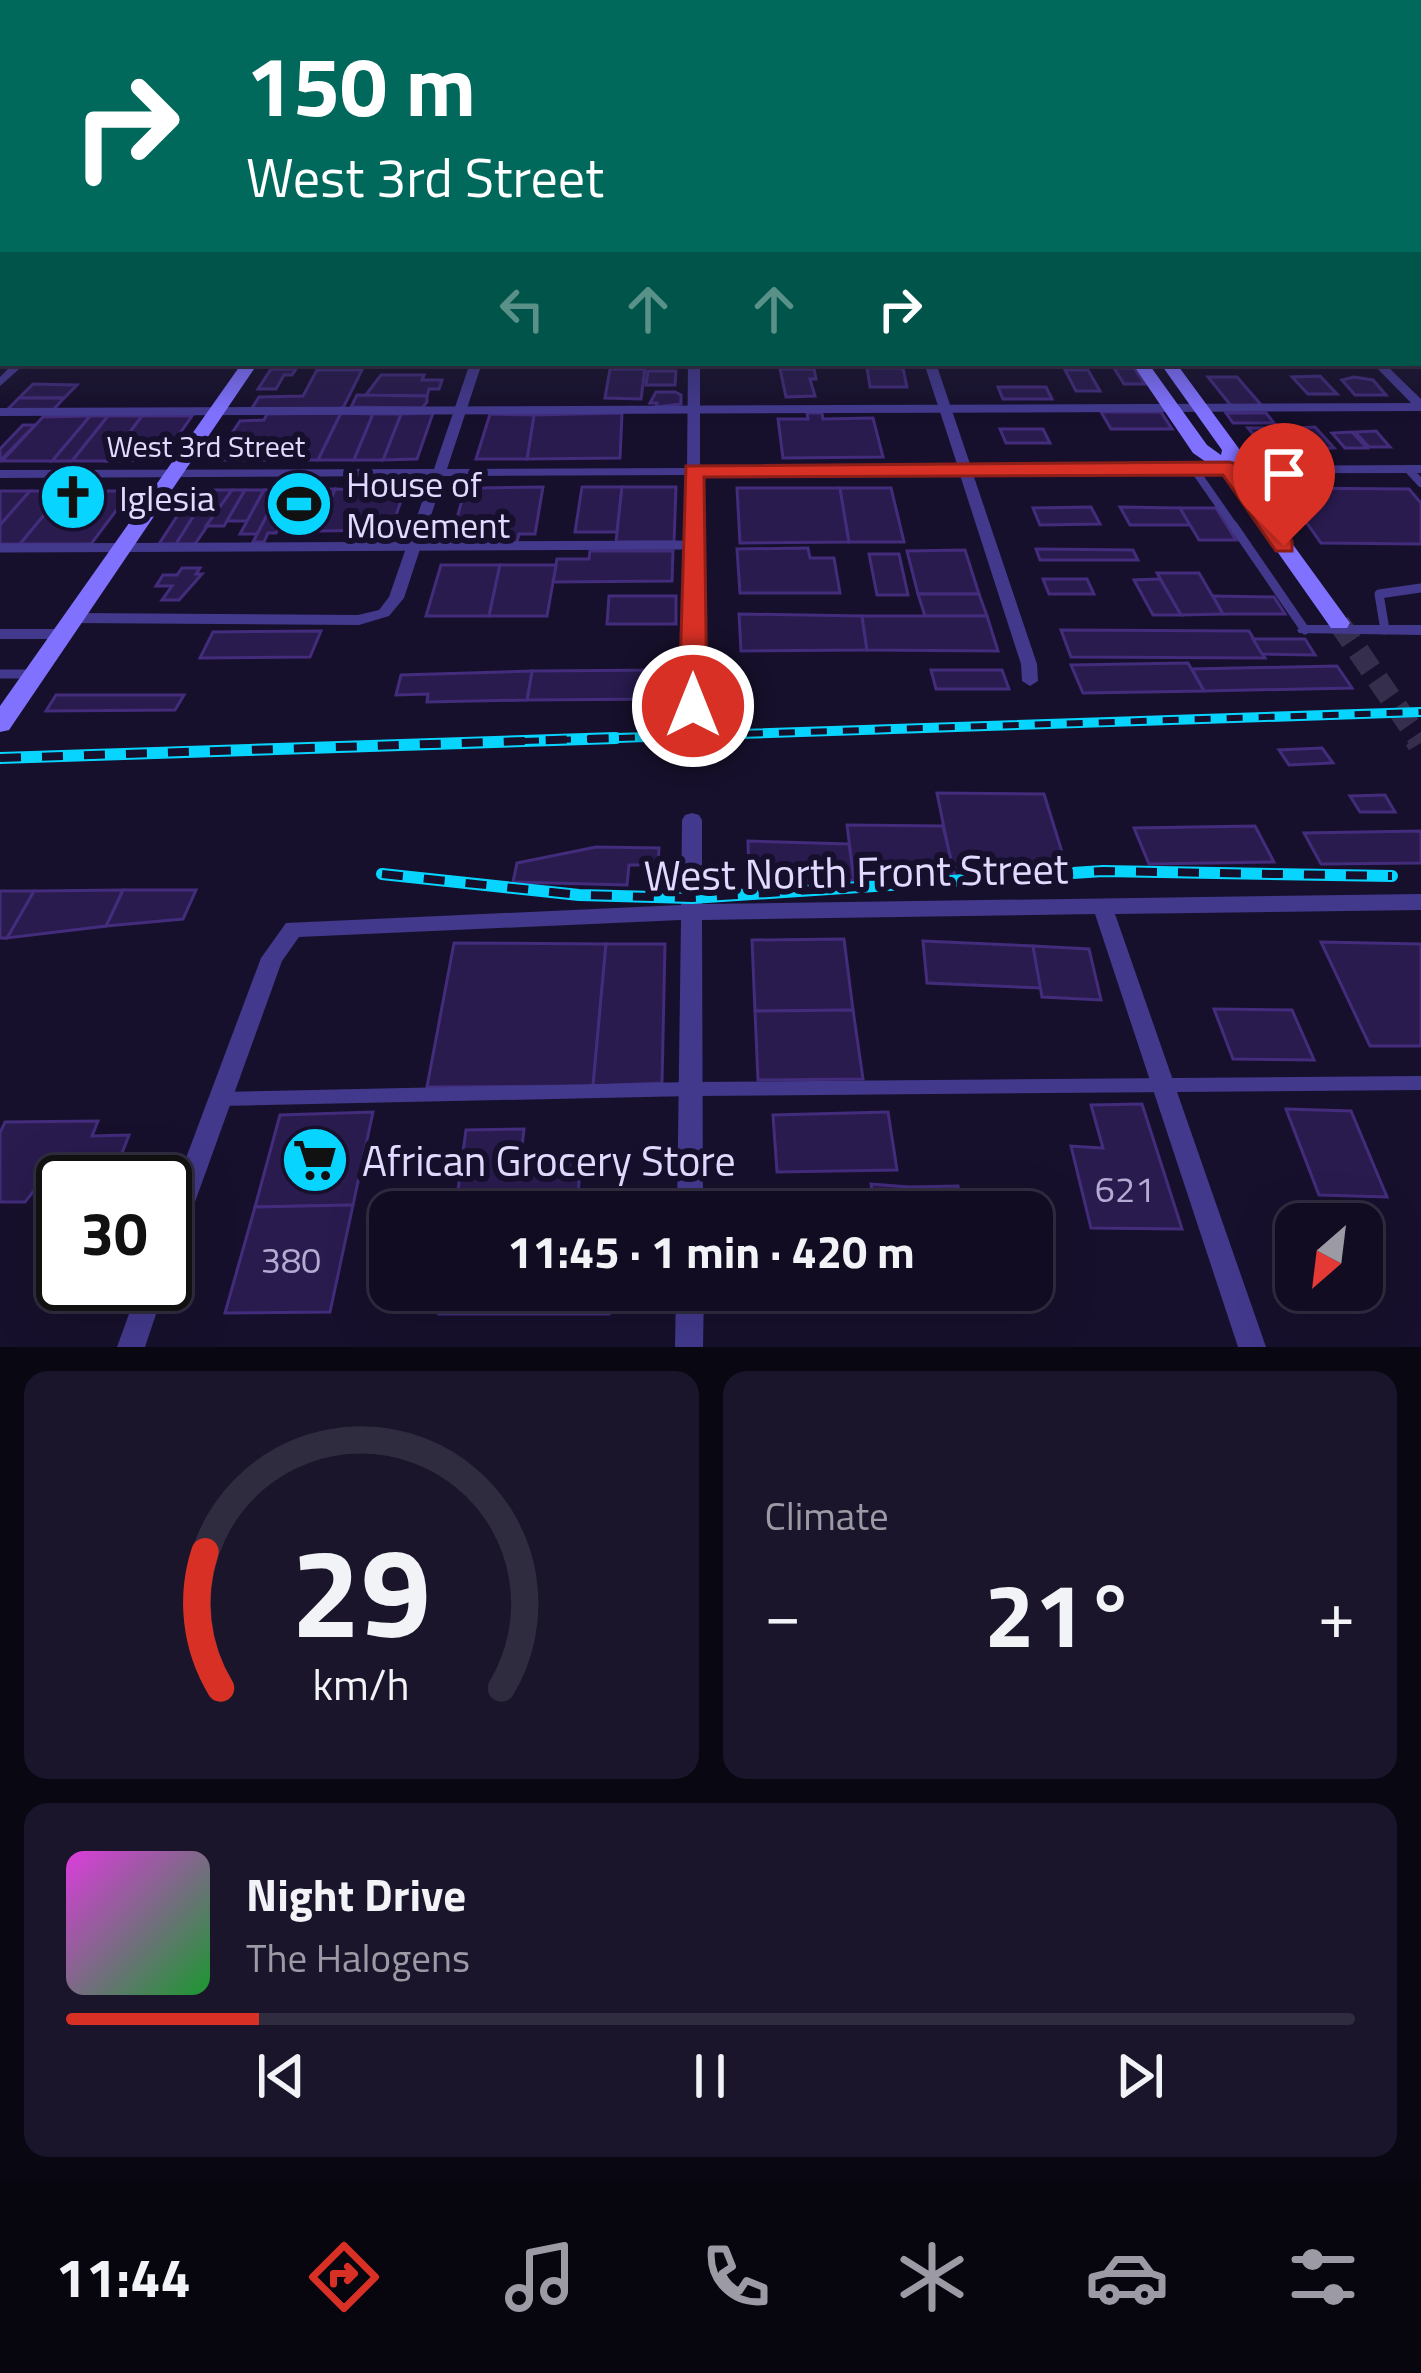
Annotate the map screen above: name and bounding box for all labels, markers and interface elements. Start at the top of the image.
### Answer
text: 150 m [246,21,476,149]
icon: right [48,48,204,204]
text: West 3rd Street [246,136,604,218]
icon: left [489,276,555,342]
icon: ahead [615,276,681,342]
icon: ahead [741,276,807,342]
icon: right [867,276,933,342]
street label: West 3rd Street [107,423,306,469]
pin [1233,423,1335,546]
icon: arrive [1251,441,1317,507]
place label: House of Movement [346,456,510,552]
church icon: Iglesia [38,462,108,532]
sports icon: House of Movement [264,469,334,539]
place label: Iglesia [119,470,215,525]
position arrow [630,643,756,769]
street label: West North Front Street [643,835,1069,907]
supermarket icon: African Grocery Store [280,1125,350,1195]
place label: African Grocery Store [362,1128,736,1192]
speed limit sign: 30 [36,1155,192,1311]
house number: 621 [1095,1161,1155,1216]
north arrow [1275,1203,1383,1311]
map controls [1275,1203,1383,1311]
text: 11:45 · 1 min · 420 m [507,1217,915,1285]
house number: 380 [261,1232,321,1287]
text: Climate [765,1486,889,1545]
text: 29 [291,1496,431,1685]
text: 21° [984,1545,1135,1682]
text: − [765,1563,801,1664]
text: + [1318,1563,1355,1664]
text: km/h [313,1651,410,1717]
text: Night Drive [246,1860,466,1928]
text: The Halogens [246,1928,470,1987]
icon: previous [248,2043,314,2109]
icon: pause [677,2043,743,2109]
icon: next [1107,2043,1173,2109]
icon: directions [302,2235,386,2319]
icon: music [498,2235,582,2319]
icon: phone [694,2235,778,2319]
icon: climate [890,2235,974,2319]
icon: car [1085,2235,1169,2319]
icon: filters [1281,2235,1365,2319]
text: 11:44 [56,2236,191,2318]

